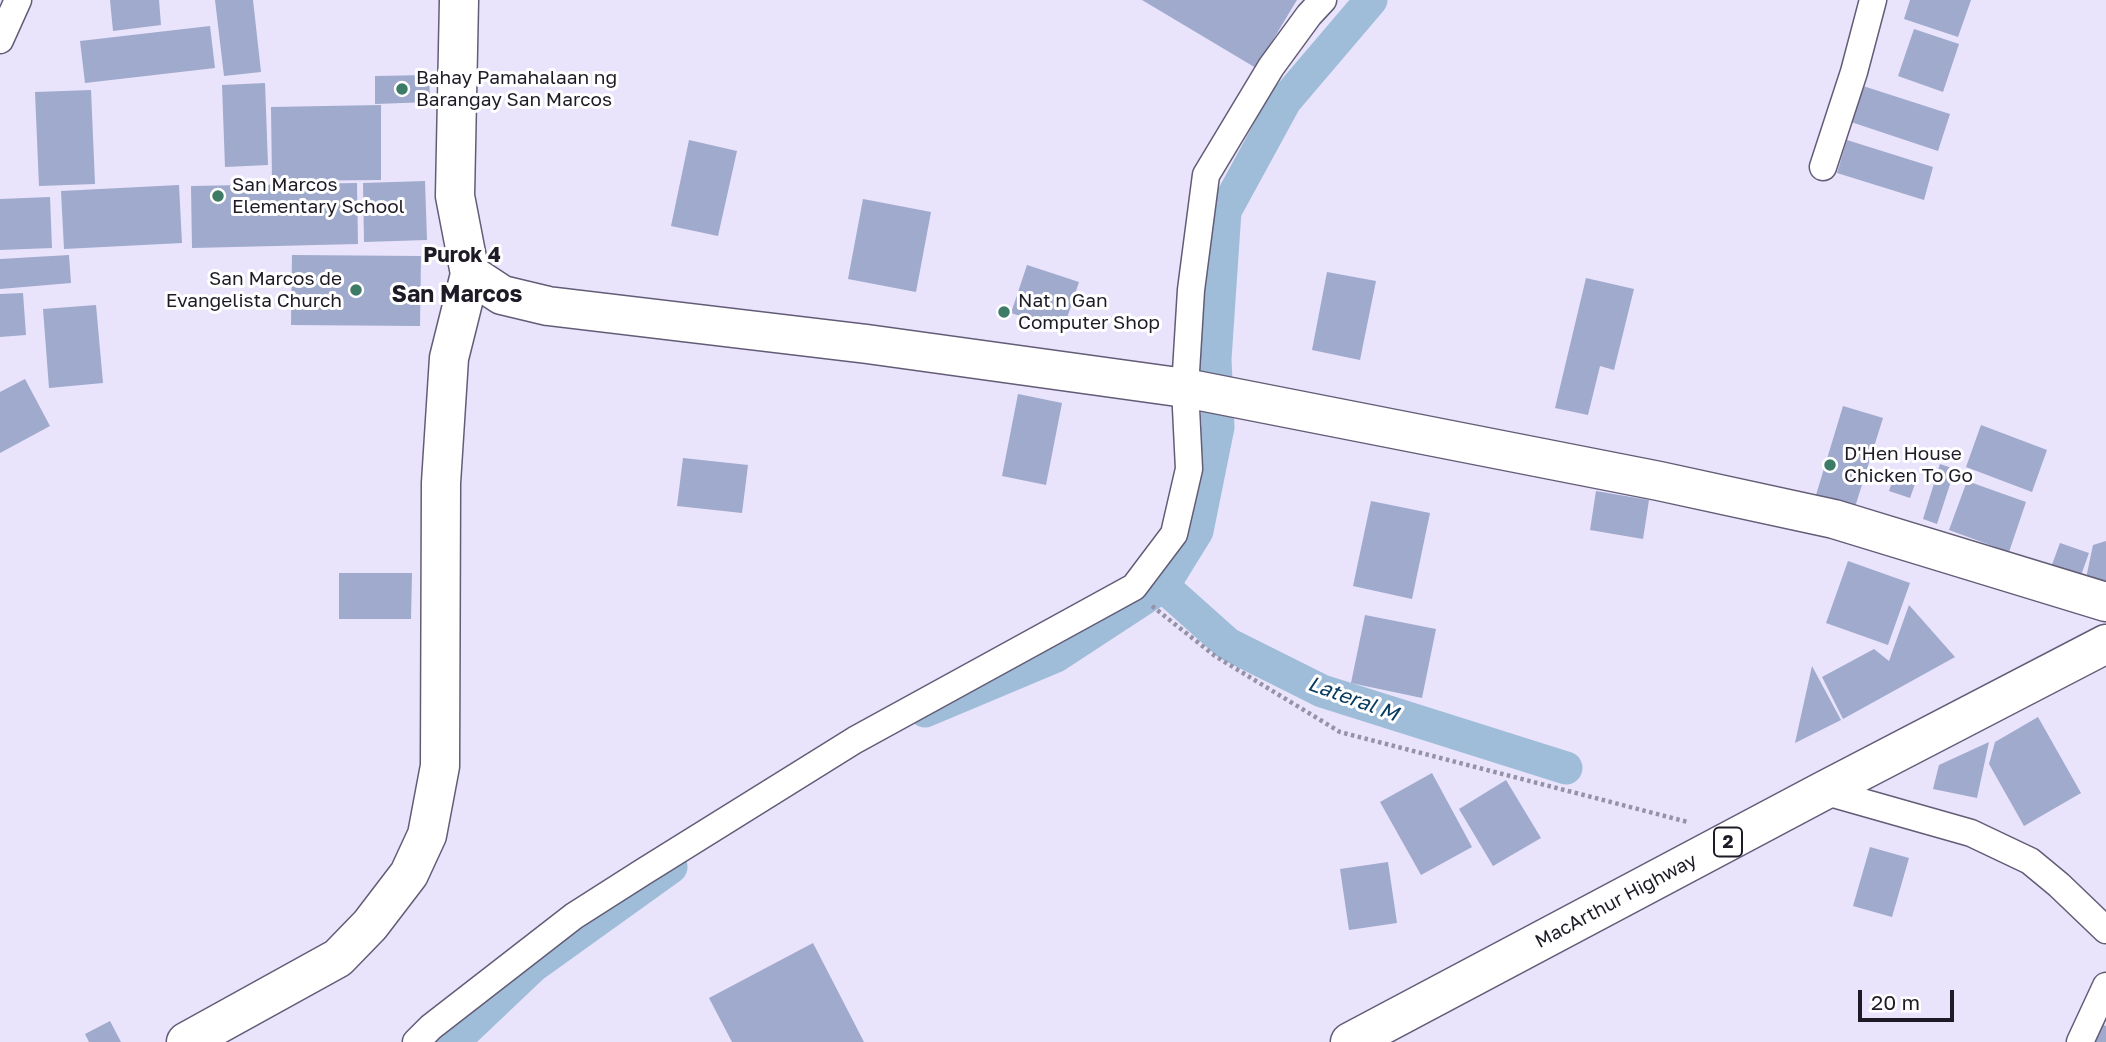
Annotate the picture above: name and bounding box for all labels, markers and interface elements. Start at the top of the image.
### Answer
place label: Bahay Pamahalaan ng Barangay San Marcos [416,67,617,111]
marker: Bahay Pamahalaan ng Barangay San Marcos [394,81,410,97]
place label: San Marcos Elementary School [232,174,405,218]
marker: San Marcos Elementary School [210,188,226,204]
district label: Purok 4 [423,242,501,268]
place label: San Marcos de Evangelista Church [166,268,342,312]
district label: San Marcos [392,281,522,309]
marker: San Marcos de Evangelista Church [348,282,364,298]
place label: Nat n Gan Computer Shop [1018,290,1160,334]
marker: Nat n Gan Computer Shop [996,304,1012,320]
place label: D'Hen House Chicken To Go [1844,443,1973,487]
marker: D'Hen House Chicken To Go [1822,457,1838,473]
water label: Lateral M [1304,671,1402,727]
road number: 2 [1714,828,1742,856]
street label: MacArthur Highway [1531,849,1701,953]
scale bar [1861,976,1957,1020]
text: 20 m [1871,989,1920,1015]

